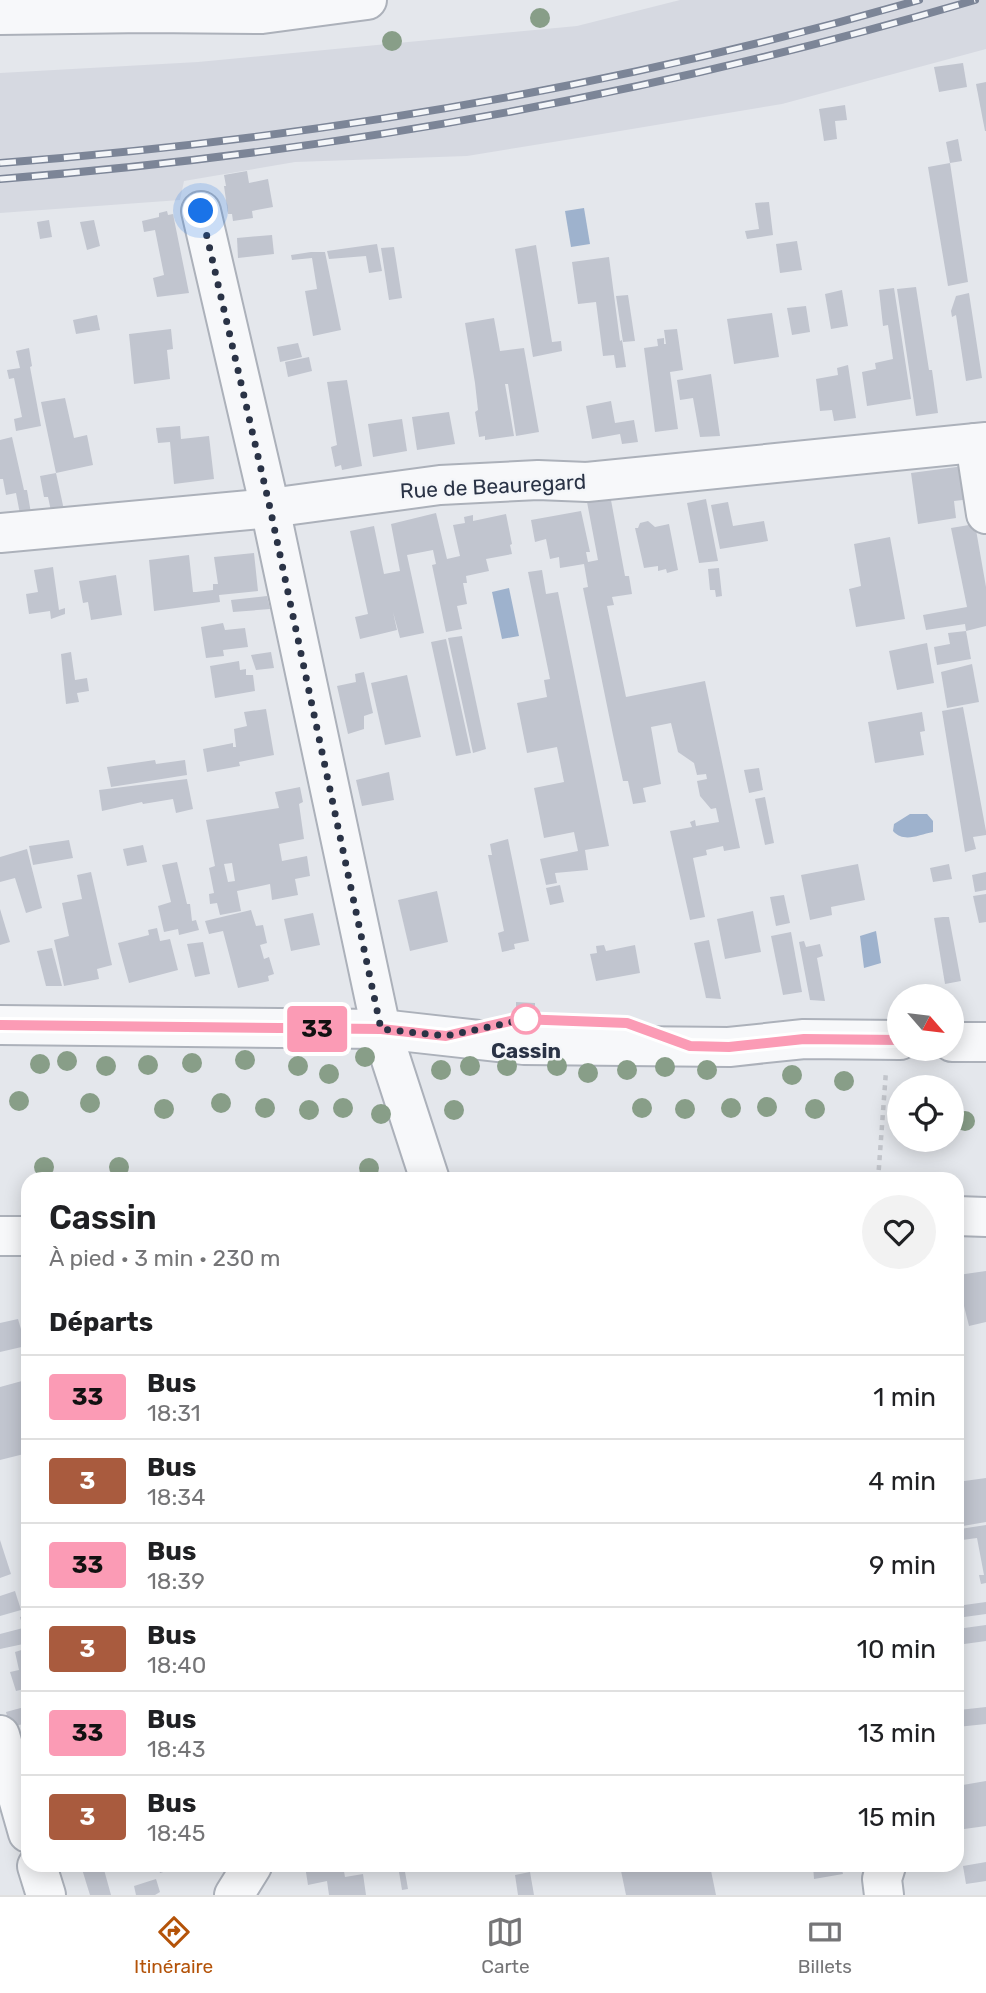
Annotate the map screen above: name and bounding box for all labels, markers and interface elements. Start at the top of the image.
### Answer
your location [183,193,218,228]
street label: Rue de Beauregard [399,469,587,503]
north arrow [887,984,964,1060]
map controls [887,984,964,1152]
marker: Cassin [511,1004,541,1034]
line badge: 33 [286,1006,348,1052]
text: 33 [301,1015,333,1043]
place label: Cassin [491,1038,561,1063]
button: locate [887,1075,964,1152]
button: heart [862,1195,936,1269]
text: Cassin [49,1198,157,1237]
text: À pied · 3 min · 230 m [49,1244,280,1272]
text: Départs [49,1307,153,1338]
text: Bus [147,1368,196,1399]
text: 1 min [873,1382,936,1413]
text: 33 [72,1383,103,1411]
text: 18:31 [147,1399,201,1427]
text: Bus [147,1452,196,1483]
text: 4 min [868,1466,936,1497]
text: 3 [80,1467,95,1495]
text: 18:34 [147,1483,205,1511]
text: Bus [147,1536,196,1567]
text: 9 min [869,1550,936,1581]
text: 33 [72,1551,103,1579]
text: 18:39 [147,1567,205,1595]
text: Bus [147,1620,196,1651]
text: 10 min [857,1634,936,1665]
text: 3 [80,1635,95,1663]
text: 18:40 [147,1651,206,1679]
text: Bus [147,1704,196,1735]
text: 13 min [858,1718,936,1749]
text: 33 [72,1719,103,1747]
text: 18:43 [147,1735,205,1763]
text: Bus [147,1788,196,1819]
text: 15 min [858,1802,936,1833]
text: 3 [80,1803,95,1831]
text: 18:45 [147,1819,205,1847]
tab: Itinéraire [134,1913,213,1978]
tab: Carte [481,1913,530,1978]
tab: Billets [798,1913,852,1978]

